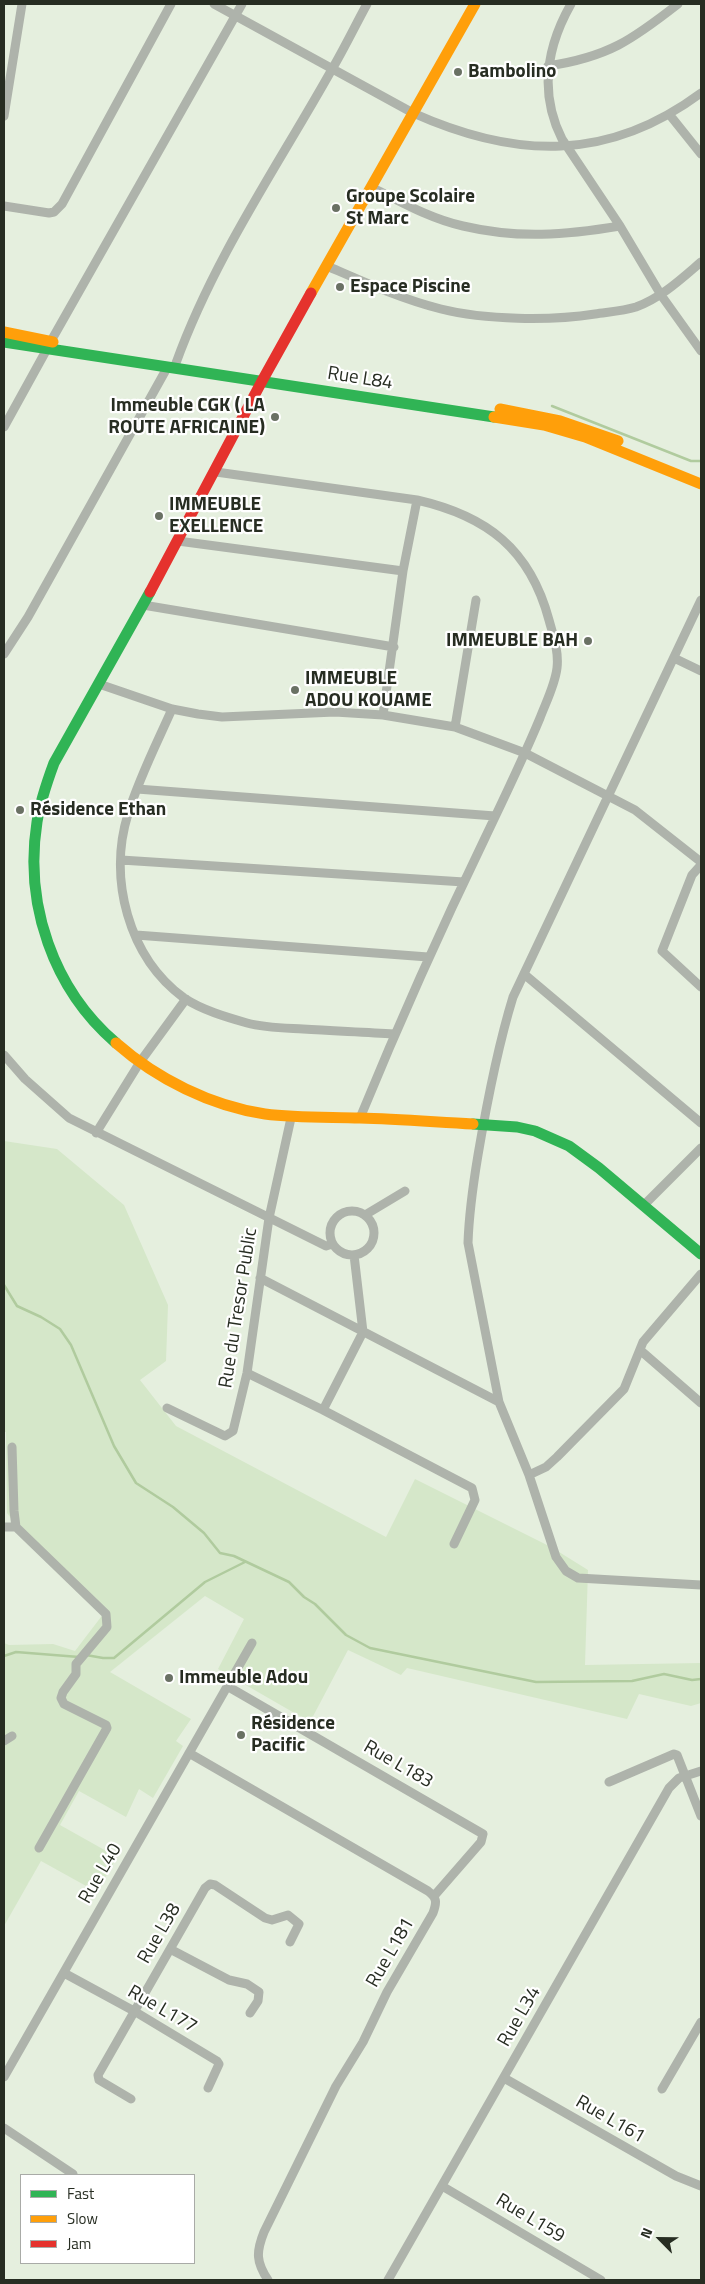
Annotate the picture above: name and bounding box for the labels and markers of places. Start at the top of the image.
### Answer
place label: Bambolino [468,61,556,83]
marker: Bambolino [452,66,464,78]
place label: Groupe Scolaire St Marc [346,186,475,230]
marker: Groupe Scolaire St Marc [330,202,342,214]
place label: Espace Piscine [350,276,470,298]
marker: Espace Piscine [334,281,346,293]
place label: Immeuble CGK ( LA ROUTE AFRICAINE) [108,395,265,439]
marker: Immeuble CGK ( LA ROUTE AFRICAINE) [269,411,281,423]
place label: IMMEUBLE EXELLENCE [169,494,263,538]
marker: IMMEUBLE EXELLENCE [153,510,165,522]
place label: IMMEUBLE BAH [446,630,578,652]
marker: IMMEUBLE BAH [582,635,594,647]
place label: IMMEUBLE ADOU KOUAME [305,668,432,712]
marker: IMMEUBLE ADOU KOUAME [289,684,301,696]
place label: Résidence Ethan [30,799,166,821]
marker: Résidence Ethan [14,804,26,816]
place label: Immeuble Adou [179,1667,308,1689]
marker: Immeuble Adou [163,1672,175,1684]
place label: Résidence Pacific [251,1713,335,1757]
marker: Résidence Pacific [235,1729,247,1741]

